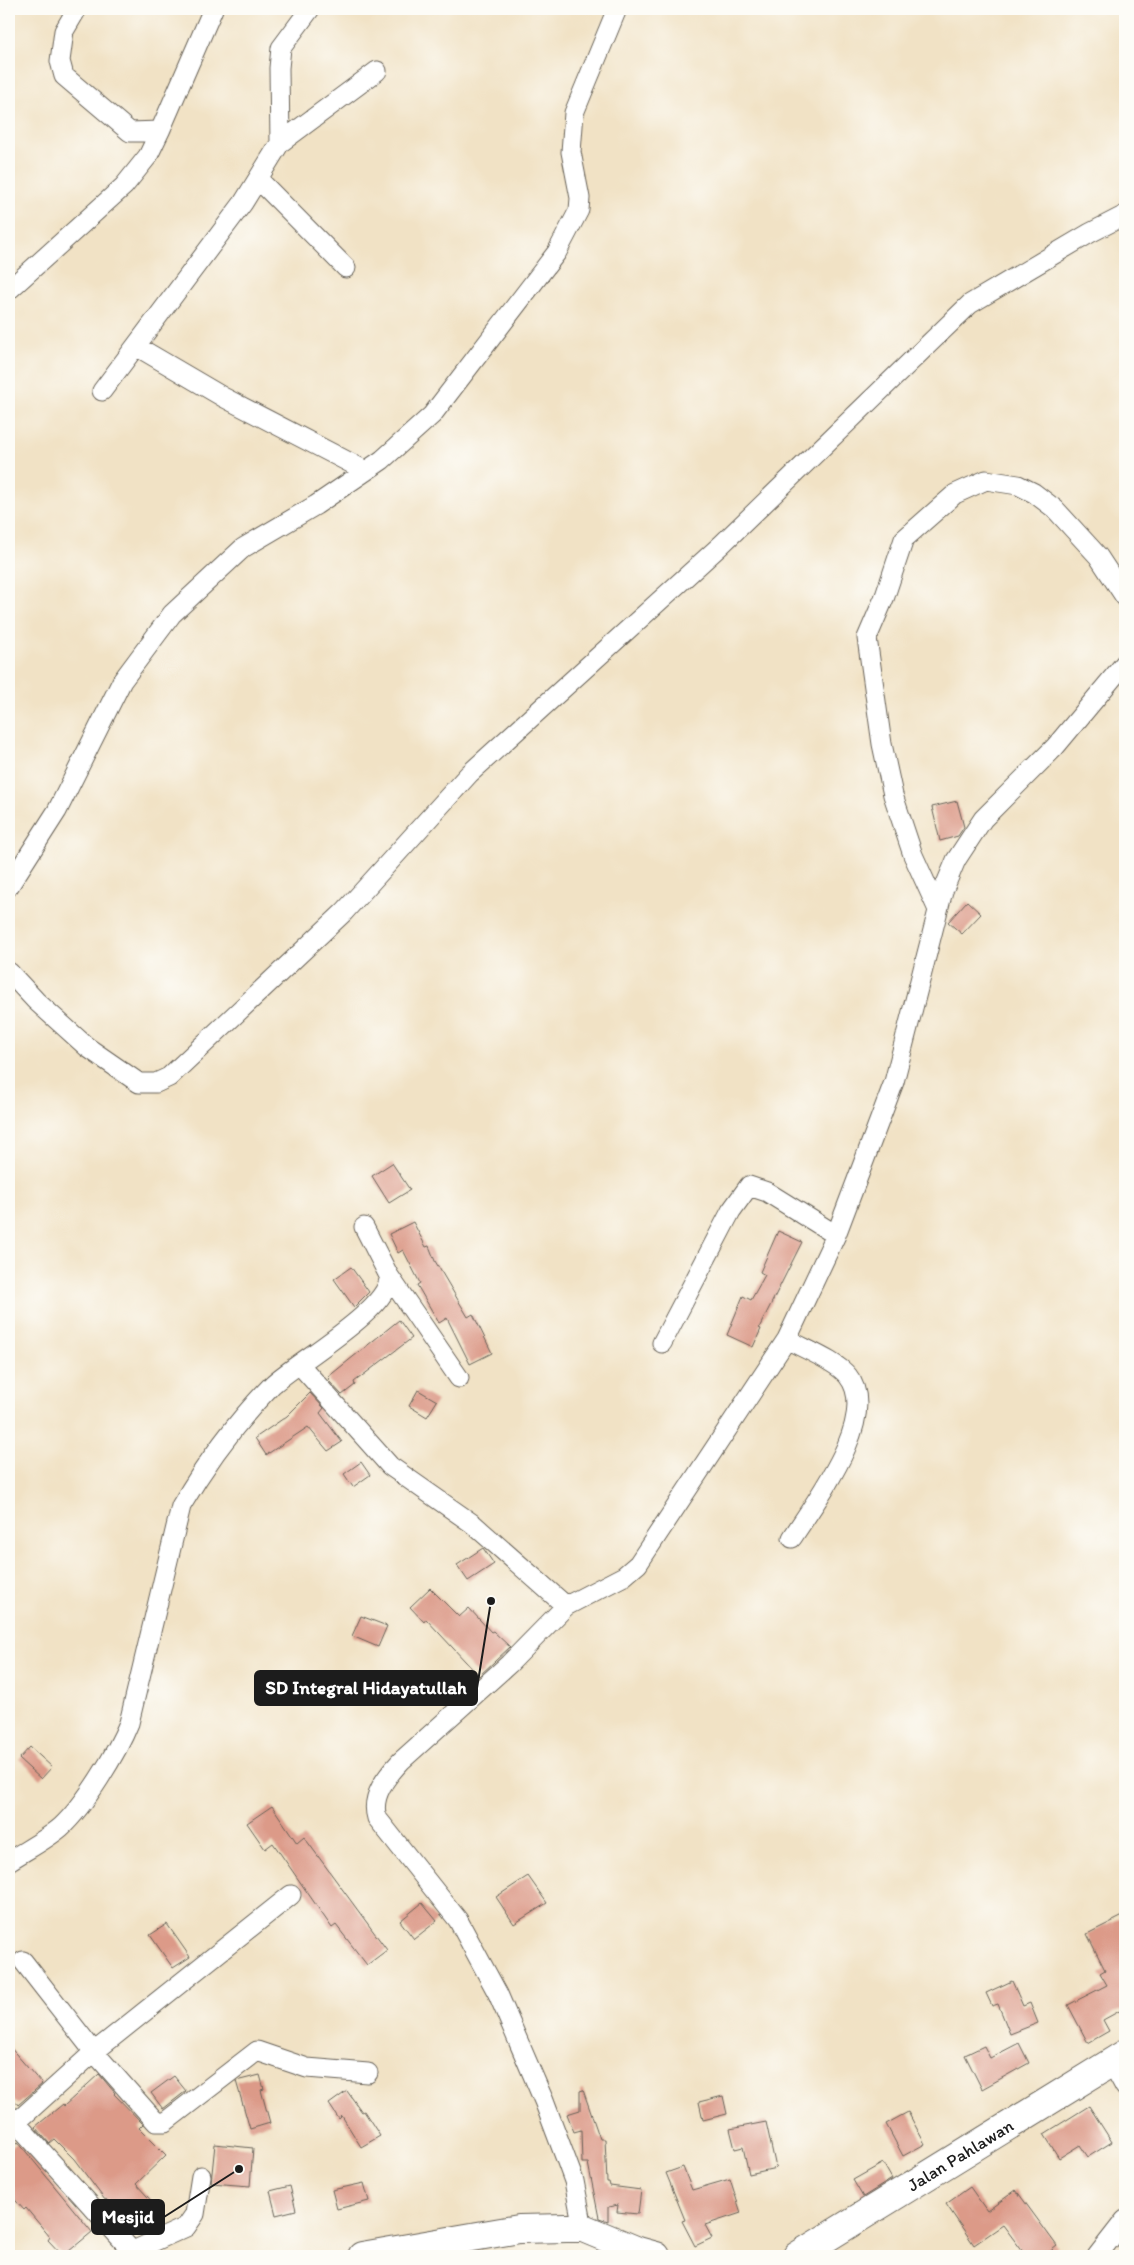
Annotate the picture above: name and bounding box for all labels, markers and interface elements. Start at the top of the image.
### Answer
callout: SD Integral Hidayatullah [255,1671,477,1705]
text: SD Integral Hidayatullah [265,1676,467,1699]
street label: Jalan Pahlawan [903,2114,1018,2196]
callout: Mesjid [92,2200,164,2234]
text: Mesjid [102,2205,155,2228]

